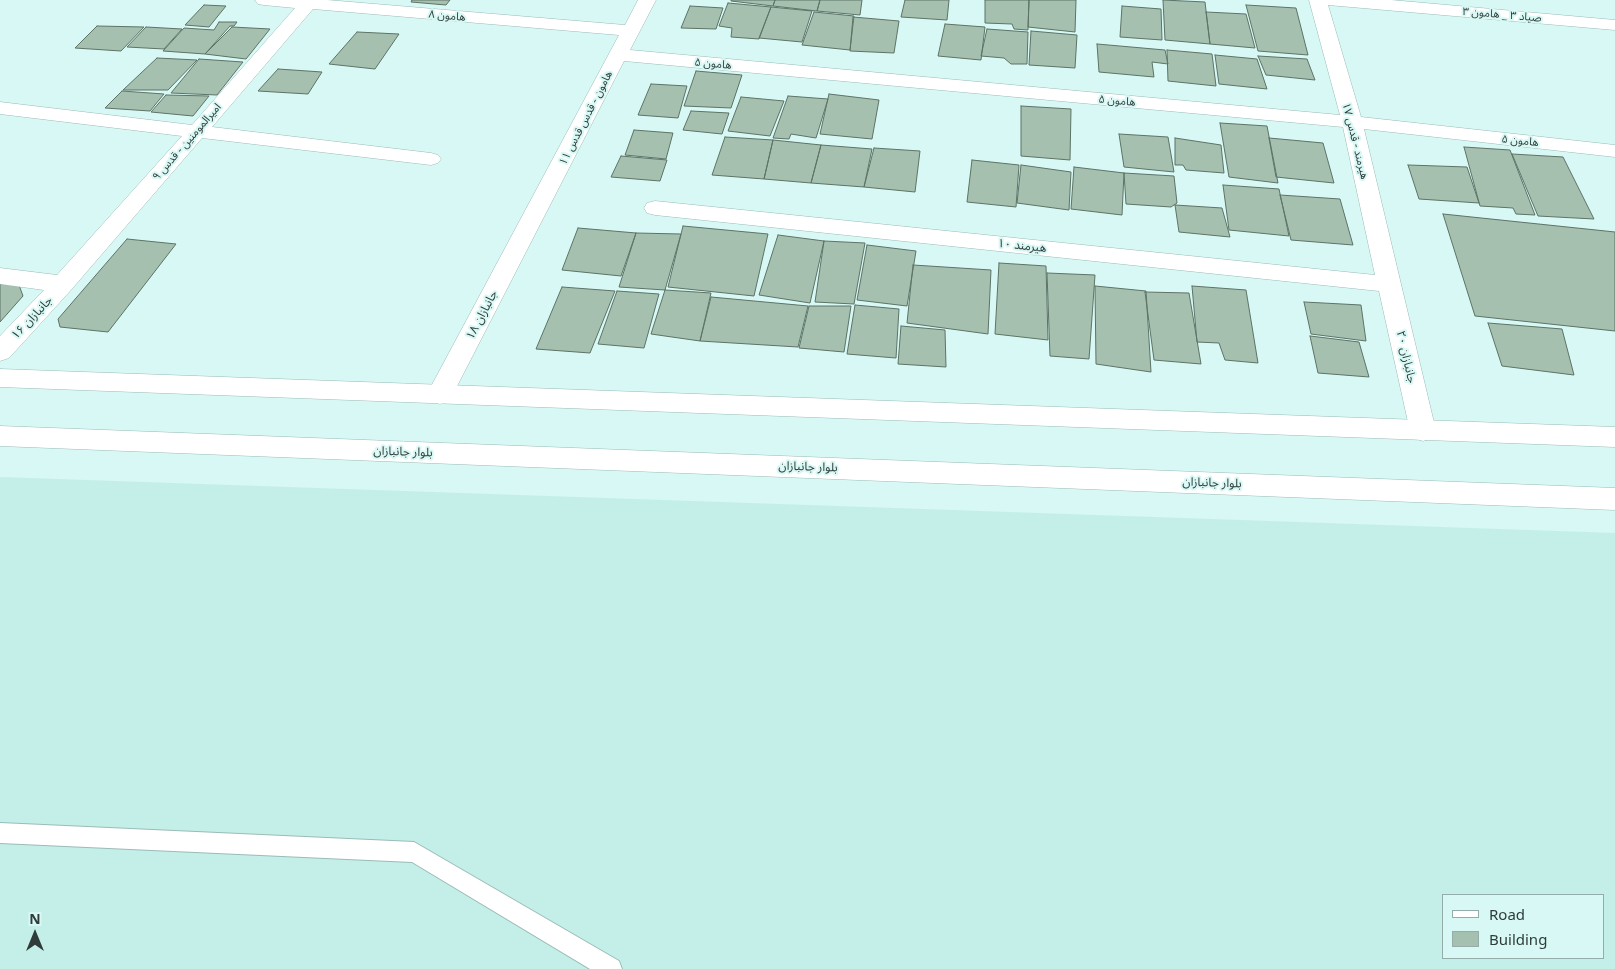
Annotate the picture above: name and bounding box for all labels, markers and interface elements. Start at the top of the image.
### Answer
street label: صیاد ۳ _ هامون ۳ [1462,5,1542,25]
street label: هامون ۸ [428,8,466,24]
street label: هامون ۵ [694,56,732,72]
street label: هامون - قدس قدس ۱۱ [557,69,615,167]
street label: هامون ۵ [1098,93,1136,109]
street label: امیرالمومنین - قدس ۹ [150,101,224,183]
street label: هیرمند - قدس ۱۷ [1339,101,1371,181]
street label: هامون ۵ [1501,132,1539,150]
street label: هیرمند ۱۰ [997,236,1047,256]
street label: جانبازان ۱۸ [463,288,501,342]
street label: جانبازان ۱۶ [9,294,55,342]
street label: جانبازان ۲۰ [1393,329,1419,385]
street label: بلوار جانبازان [373,444,433,460]
street label: بلوار جانبازان [778,459,838,475]
street label: بلوار جانبازان [1182,475,1242,491]
legend [1442,894,1605,959]
text: Road [1489,904,1525,924]
north arrow [10,909,60,959]
text: N [29,909,41,928]
text: Building [1489,929,1547,949]

